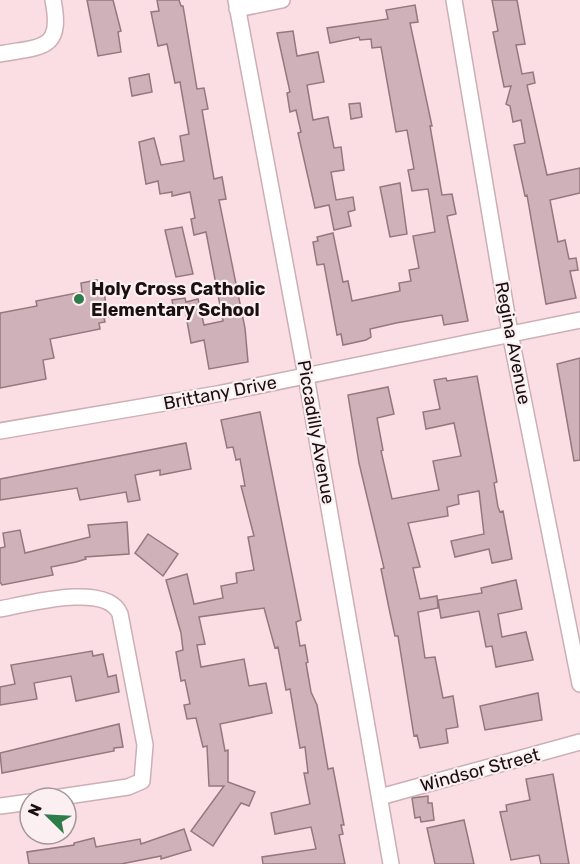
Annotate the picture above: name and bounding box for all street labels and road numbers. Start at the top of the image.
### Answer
street label: Regina Avenue [490,280,536,406]
street label: Piccadilly Avenue [292,358,340,506]
street label: Brittany Drive [161,371,279,415]
street label: Windsor Street [418,743,542,797]

